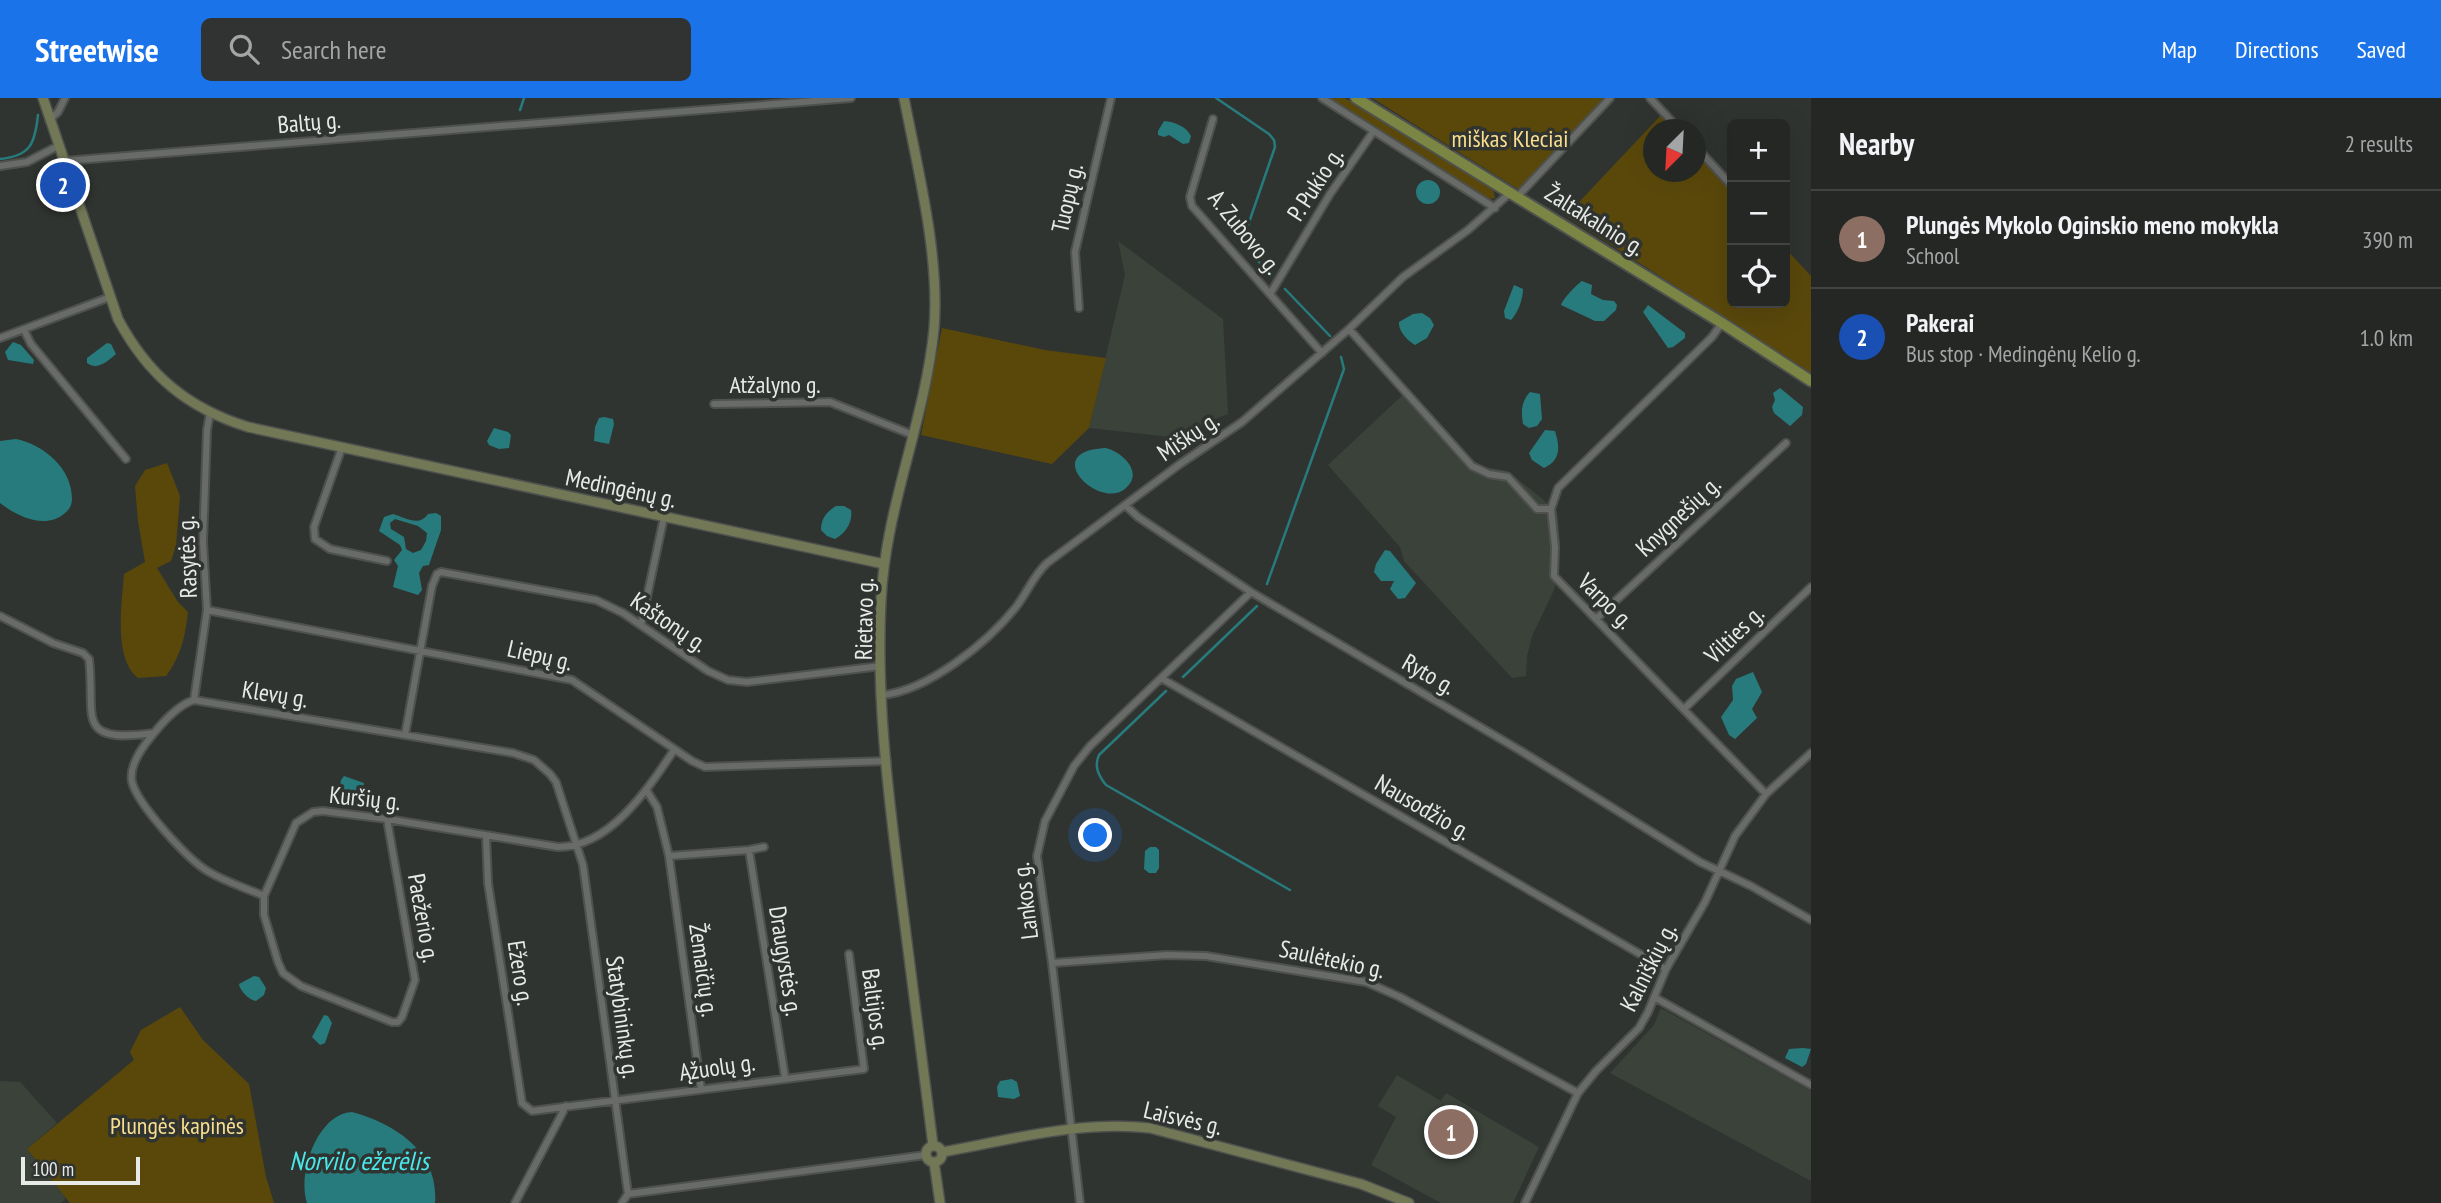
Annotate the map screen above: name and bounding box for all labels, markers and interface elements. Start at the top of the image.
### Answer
search box [201,18,691,81]
text: Streetwise [35,28,159,71]
icon: search [225,30,263,68]
text: Search here [281,33,387,66]
text: Map [2162,34,2197,65]
text: Directions [2235,34,2319,65]
text: Saved [2357,34,2406,65]
street label: Baltų g. [276,104,342,140]
north arrow [1643,119,1706,182]
map controls [1727,119,1790,308]
button: + [1727,119,1790,182]
park label: miškas Kleciai [1452,123,1568,154]
text: Nearby [1839,124,1914,163]
text: 2 results [2345,129,2413,158]
street label: P. Pukio g. [1280,141,1350,227]
pin: 2 [40,159,86,211]
street label: Tuopų g. [1044,160,1090,236]
street label: Žaltakalnio g. [1539,177,1651,263]
button: − [1727,182,1790,245]
street label: A. Zubovo g. [1202,183,1288,281]
text: Plungės Mykolo Oginskio meno mokykla [1906,208,2279,241]
text: 1 [1857,225,1868,254]
text: 390 m [2362,225,2413,254]
text: School [1906,241,1959,270]
button: locate [1727,245,1790,308]
text: Pakerai [1906,306,1974,339]
text: 2 [1857,323,1868,352]
text: 1.0 km [2359,323,2413,352]
text: Bus stop · Medingėnų Kelio g. [1906,339,2141,368]
street label: Atžalyno g. [729,369,821,400]
street label: Miškų g. [1151,404,1225,468]
street label: Medingėnų g. [563,461,679,515]
street label: Knygnešių g. [1629,469,1727,563]
street label: Rasytės g. [170,515,204,599]
street label: Varpo g. [1571,566,1641,636]
street label: Rietavo g. [848,578,880,660]
street label: Kaštonų g. [624,585,714,659]
street label: Vilties g. [1697,598,1770,671]
street label: Liepų g. [505,633,575,677]
street label: Ryto g. [1397,646,1461,702]
street label: Klevų g. [240,673,310,715]
street label: Nausodžio g. [1369,767,1477,847]
street label: Kuršių g. [328,779,402,817]
your location [1078,818,1112,852]
street label: Lankos g. [1005,861,1045,941]
street label: Paežerio g. [401,871,447,965]
street label: Draugystės g. [762,904,810,1018]
street label: Kalniškių g. [1613,918,1683,1016]
street label: Žemaičių g. [682,921,726,1019]
street label: Saulėtekio g. [1277,933,1387,985]
street label: Ežero g. [501,938,541,1008]
street label: Statybininkų g. [599,954,647,1080]
street label: Baltijos g. [855,966,897,1052]
street label: Ąžuolų g. [677,1046,757,1088]
street label: Laisvės g. [1141,1094,1225,1142]
pin: 1 [1428,1106,1474,1158]
park label: Plungės kapinės [110,1110,244,1141]
water label: Norvilo ežerėlis [289,1144,431,1177]
scale bar [21,1154,140,1186]
text: 100 m [32,1157,74,1181]

